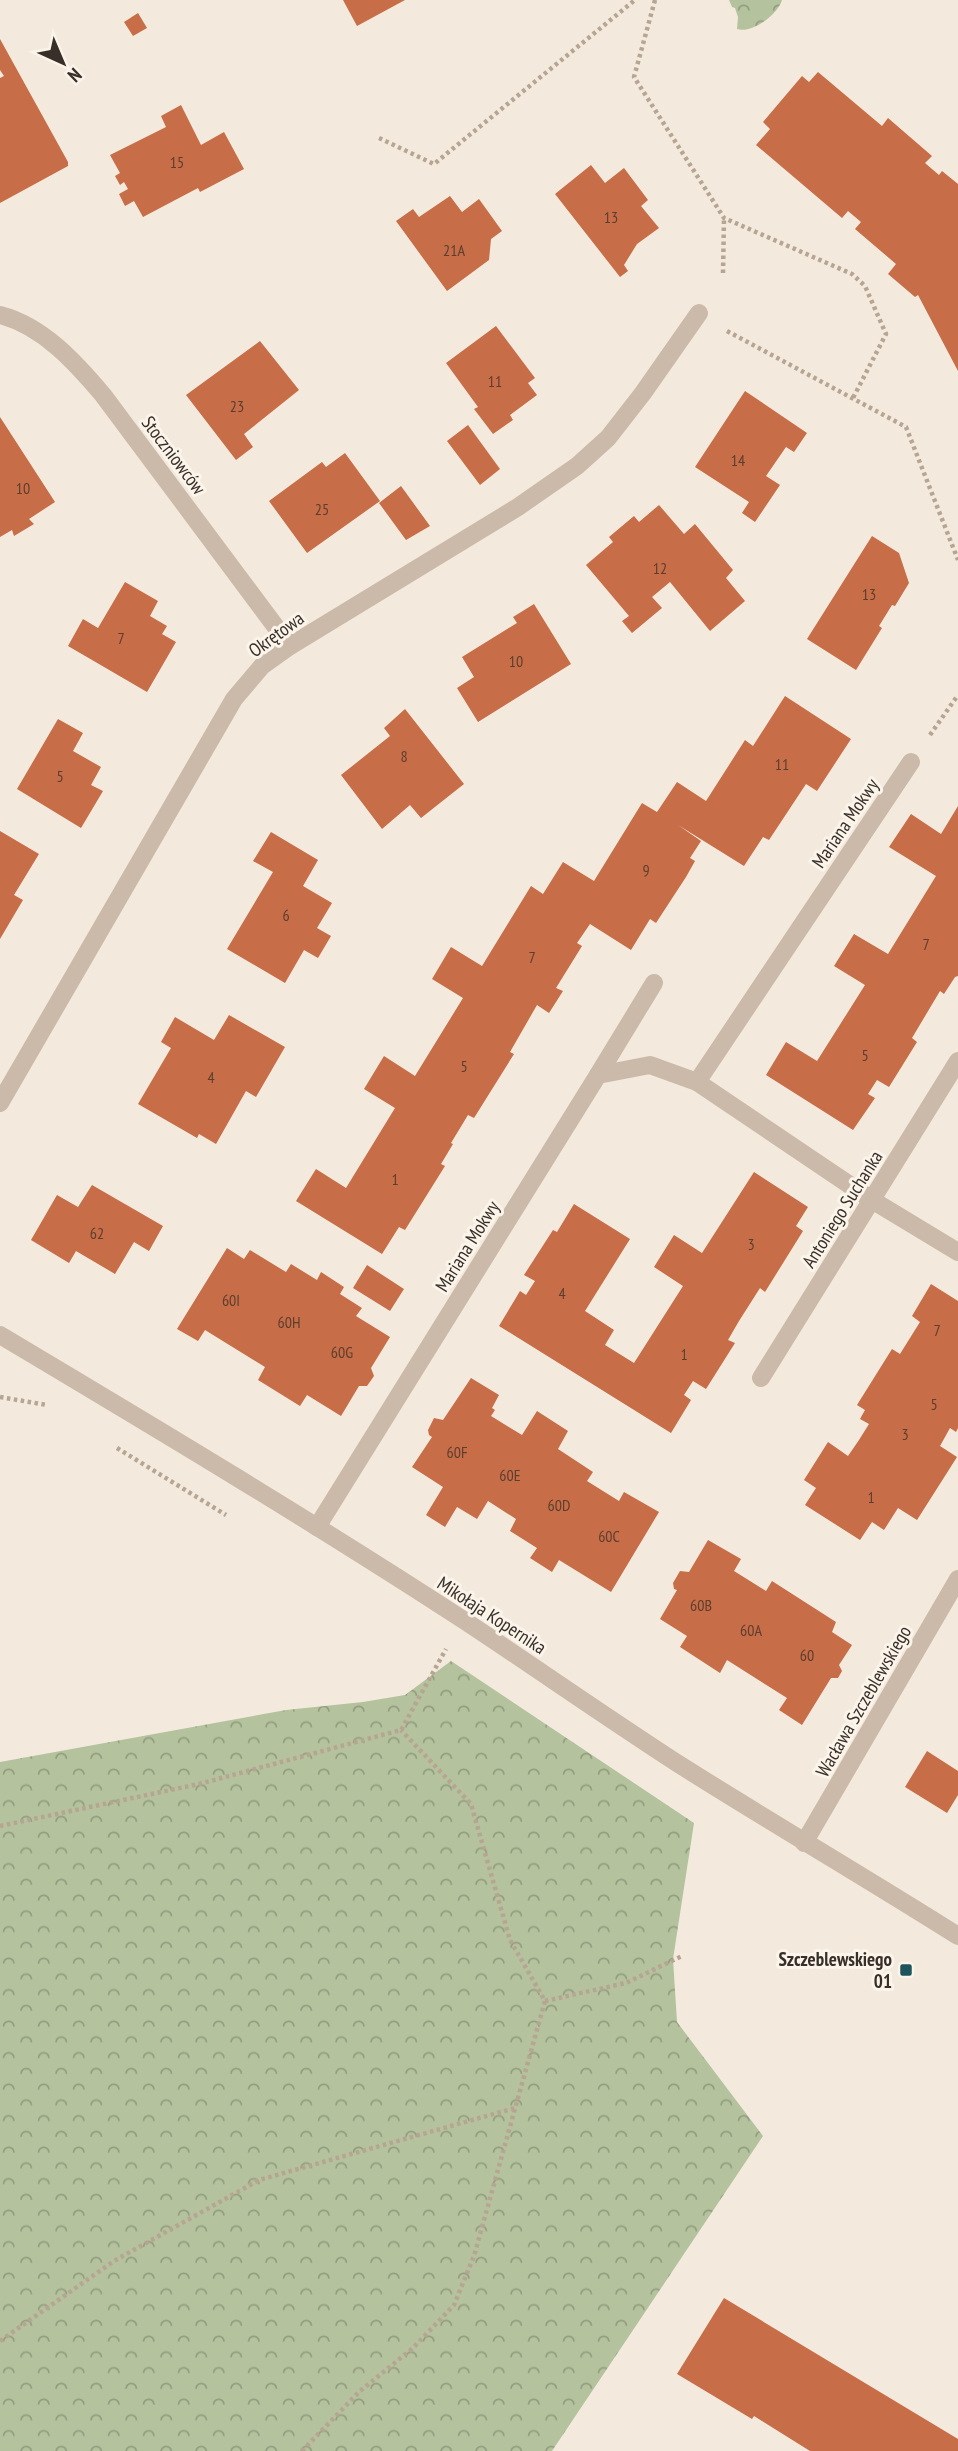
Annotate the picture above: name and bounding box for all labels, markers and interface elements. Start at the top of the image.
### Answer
north arrow [28,28,98,98]
text: N [63,63,87,87]
house number: 15 [170,152,184,172]
house number: 13 [604,207,618,227]
house number: 21A [443,240,465,260]
house number: 11 [488,371,502,391]
house number: 23 [230,396,244,416]
street label: Stoczniowców [137,411,212,500]
house number: 14 [731,450,745,470]
house number: 10 [16,478,30,498]
house number: 25 [315,499,329,519]
house number: 12 [653,558,667,578]
house number: 13 [862,584,876,604]
street label: Okrętowa [244,606,308,662]
house number: 7 [117,628,125,648]
house number: 10 [509,651,523,671]
house number: 8 [400,746,408,766]
house number: 11 [775,754,789,774]
house number: 5 [56,766,64,786]
street label: Mariana Mokwy [806,773,884,872]
house number: 9 [642,860,650,880]
house number: 6 [282,905,290,925]
house number: 7 [922,934,930,954]
house number: 7 [528,947,536,967]
house number: 5 [861,1045,869,1065]
house number: 5 [460,1056,468,1076]
house number: 4 [207,1067,215,1087]
street label: Antoniego Suchanka [796,1146,888,1272]
house number: 1 [391,1169,399,1189]
street label: Mariana Mokwy [430,1195,505,1296]
house number: 62 [90,1223,104,1243]
house number: 3 [747,1234,755,1254]
house number: 4 [558,1283,566,1303]
house number: 60I [222,1290,240,1310]
house number: 60H [278,1312,300,1332]
house number: 7 [933,1320,941,1340]
house number: 60G [331,1342,353,1362]
house number: 1 [680,1344,688,1364]
house number: 5 [930,1394,938,1414]
house number: 3 [901,1424,909,1444]
house number: 60F [446,1442,468,1462]
house number: 60E [499,1465,521,1485]
house number: 1 [867,1487,875,1507]
house number: 60D [548,1495,570,1515]
house number: 60C [598,1526,620,1546]
street label: Mikołaja Kopernika [433,1571,551,1659]
house number: 60B [690,1595,712,1615]
house number: 60A [740,1620,762,1640]
street label: Wacława Szczeblewskiego [810,1621,916,1781]
house number: 60 [800,1645,814,1665]
place label: Szczeblewskiego 01 [778,1947,892,1993]
marker: Szczeblewskiego 01 [898,1962,914,1978]

